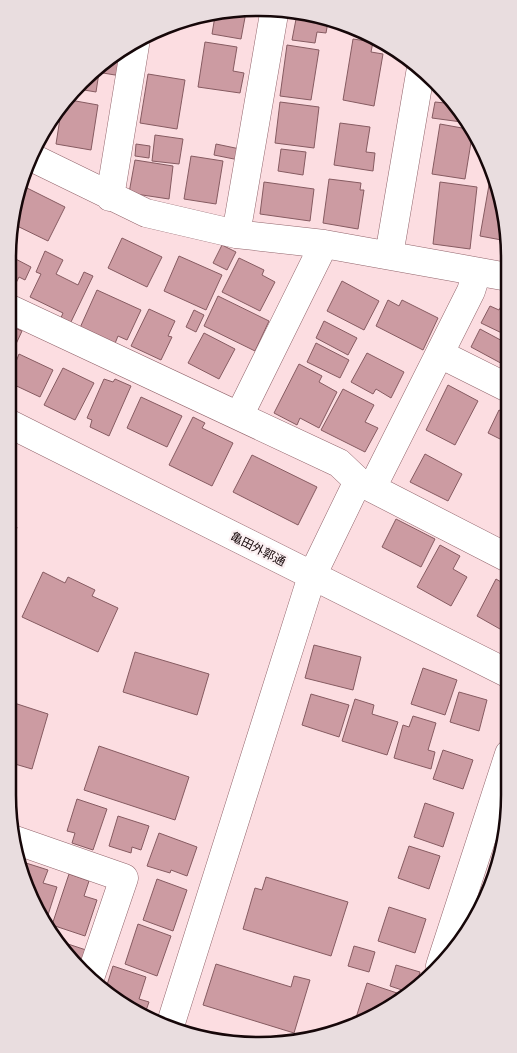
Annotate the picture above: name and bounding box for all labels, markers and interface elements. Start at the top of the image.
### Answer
street label: 亀田外郭通 [228,528,288,570]

